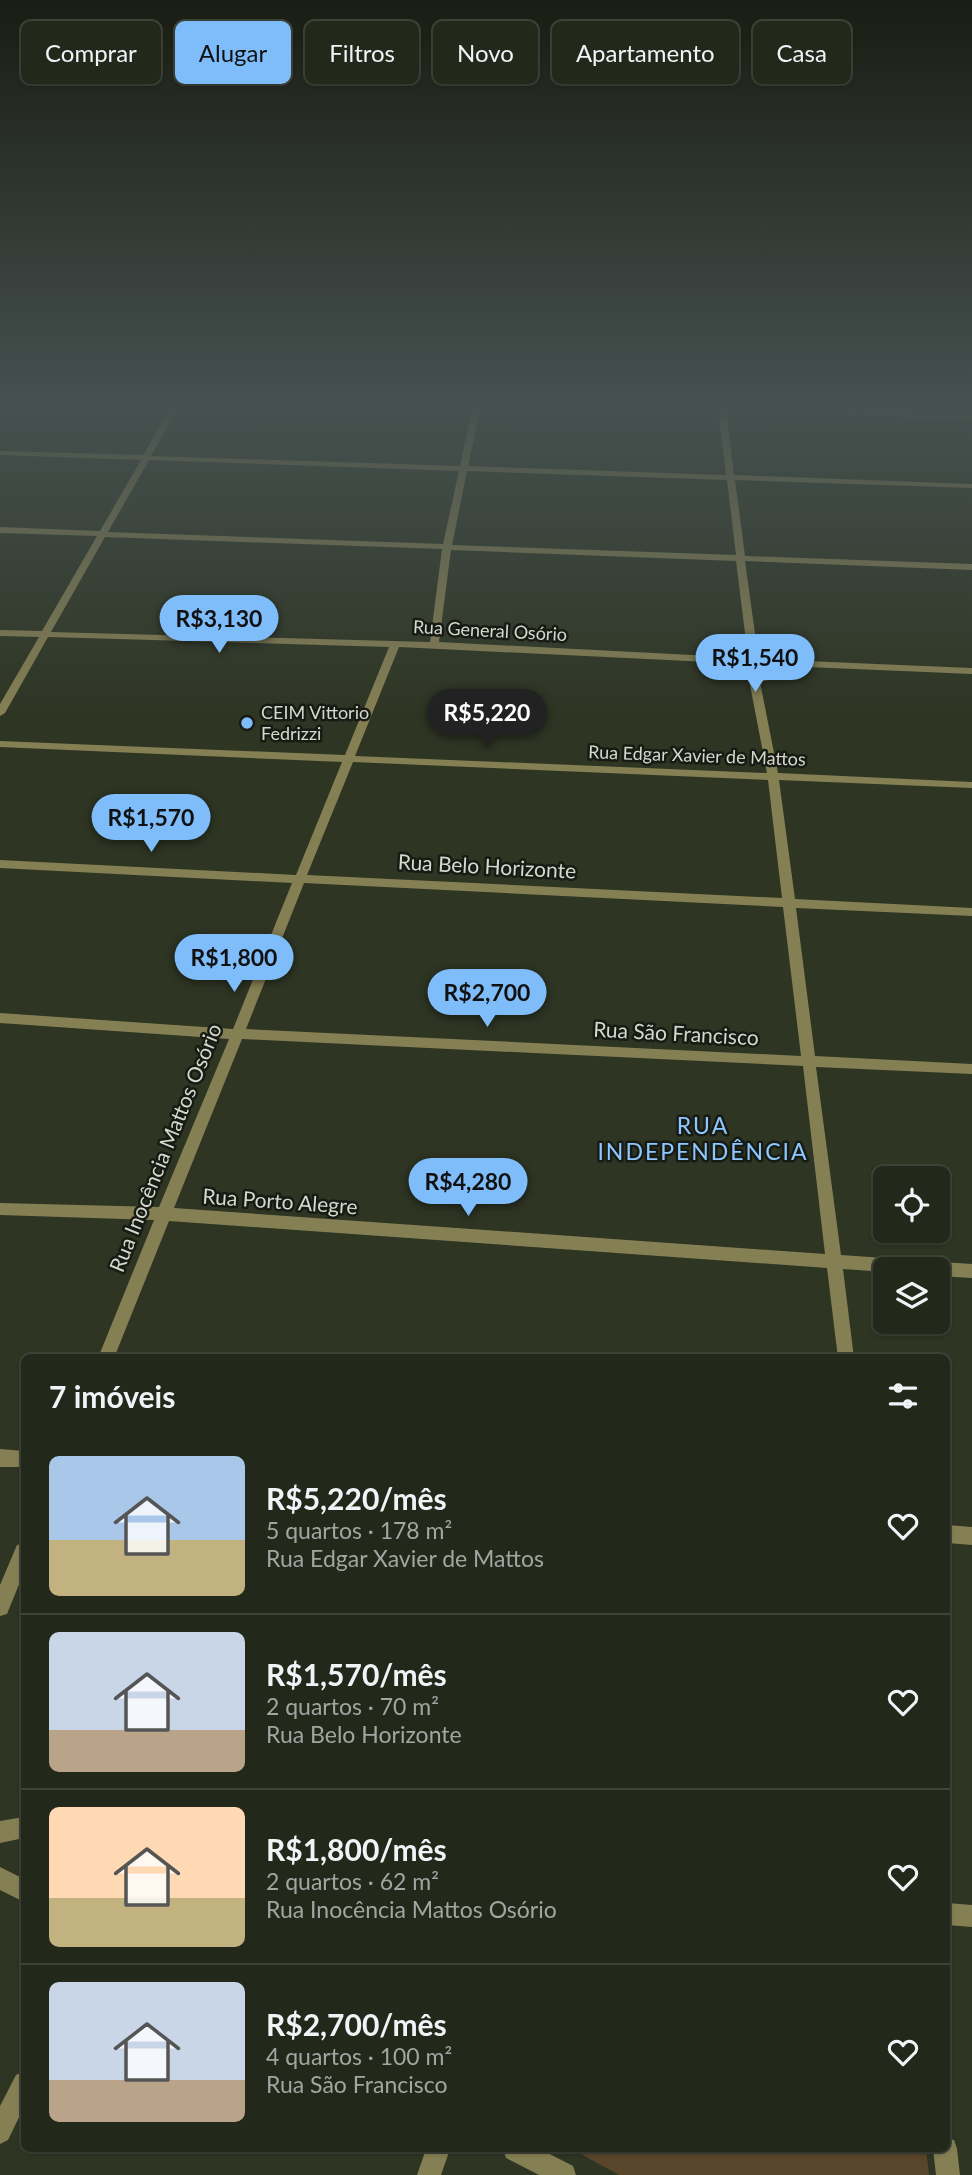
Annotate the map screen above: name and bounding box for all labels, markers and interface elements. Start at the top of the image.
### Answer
chip: Comprar [21,21,161,84]
chip: Alugar [175,21,291,84]
chip: Filtros [305,21,419,84]
chip: Novo [433,21,538,84]
chip: Apartamento [552,21,739,84]
chip: Casa [753,21,851,84]
pin: R$3,130 [154,596,284,655]
text: R$3,130 [176,604,262,632]
street label: Rua General Osório [413,615,568,645]
pin: R$1,540 [690,634,820,694]
text: R$1,540 [712,643,798,671]
pin: R$5,220 [422,690,552,749]
text: R$5,220 [444,698,530,726]
place label: CEIM Vittorio Fedrizzi [261,701,369,744]
marker: CEIM Vittorio Fedrizzi [239,715,255,731]
street label: Rua Edgar Xavier de Mattos [588,740,806,770]
pin: R$1,570 [86,794,216,854]
text: R$1,570 [108,803,194,831]
street label: Rua Belo Horizonte [397,848,577,883]
pin: R$1,800 [169,934,299,994]
text: R$1,800 [191,943,277,971]
pin: R$2,700 [422,970,552,1029]
text: R$2,700 [444,978,530,1006]
street label: Rua São Francisco [593,1016,760,1049]
street label: Rua Inocência Mattos Osório [103,1020,226,1275]
district label: RUA INDEPENDÊNCIA [597,1111,809,1165]
pin: R$4,280 [403,1158,533,1218]
map controls [873,1166,950,1334]
button: locate [873,1166,950,1243]
text: R$4,280 [425,1167,511,1195]
street label: Rua Porto Alegre [202,1183,358,1218]
button: layers [873,1257,950,1334]
icon: filters [884,1377,922,1415]
text: 7 imóveis [49,1378,175,1414]
text: R$5,220/mês [266,1480,447,1516]
icon: home [105,1484,189,1568]
icon: heart [884,1507,922,1545]
text: 5 quartos · 178 m² [266,1516,452,1544]
text: Rua Edgar Xavier de Mattos [266,1544,544,1572]
text: R$1,570/mês [266,1656,447,1692]
icon: home [105,1660,189,1744]
icon: heart [884,1683,922,1721]
text: 2 quartos · 70 m² [266,1692,439,1720]
text: Rua Belo Horizonte [266,1720,462,1748]
text: R$1,800/mês [266,1831,447,1867]
icon: home [105,1835,189,1919]
icon: heart [884,1858,922,1896]
text: 2 quartos · 62 m² [266,1867,439,1895]
text: Rua Inocência Mattos Osório [266,1895,557,1923]
text: R$2,700/mês [266,2006,447,2042]
icon: home [105,2010,189,2094]
icon: heart [884,2033,922,2071]
text: 4 quartos · 100 m² [266,2042,452,2070]
text: Rua São Francisco [266,2070,448,2098]

